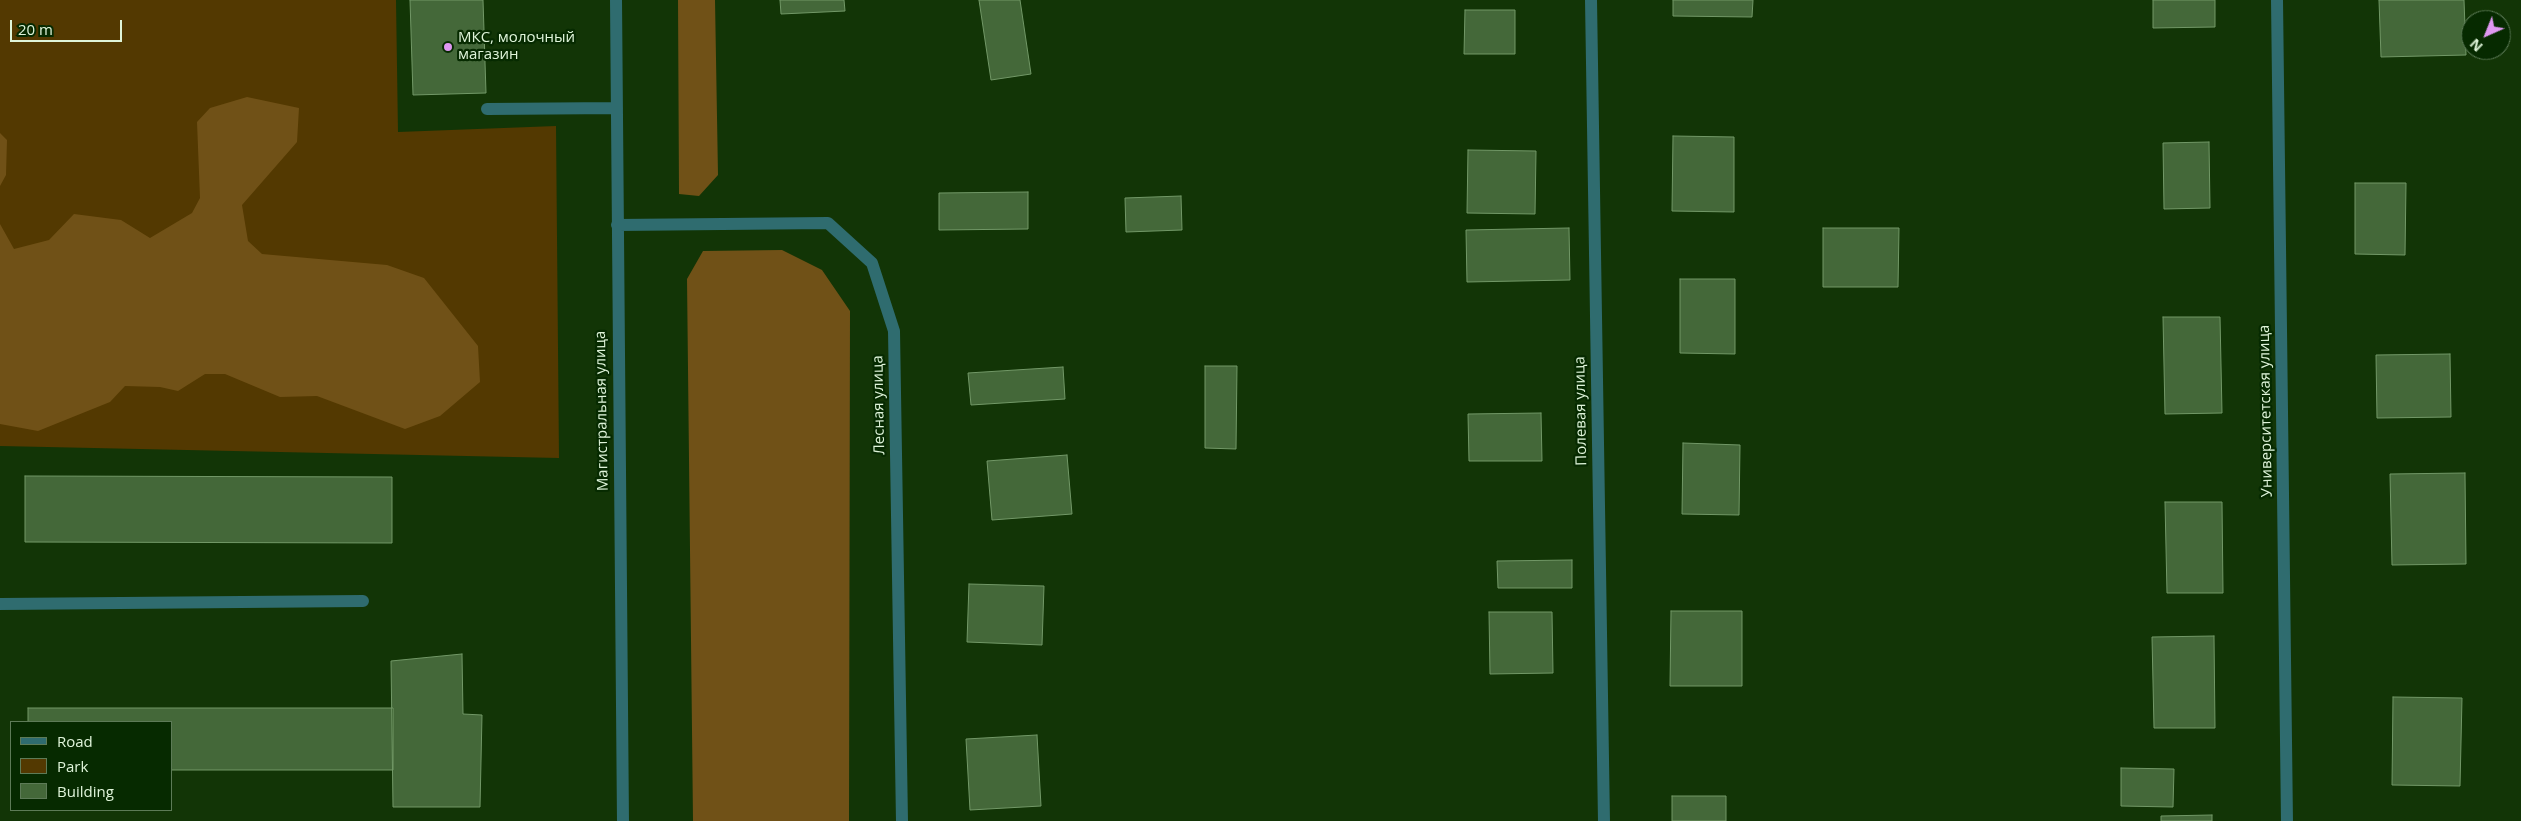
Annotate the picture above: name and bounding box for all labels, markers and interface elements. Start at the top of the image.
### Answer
scale bar [12,10,125,42]
north arrow [2461,10,2511,60]
text: 20 m [18,19,53,39]
place label: МКС, молочный магазин [458,29,575,64]
text: N [2465,35,2487,56]
marker: МКС, молочный магазин [442,41,454,53]
street label: Университетская улица [2255,325,2277,497]
street label: Магистральная улица [592,331,612,491]
street label: Лесная улица [869,355,889,455]
street label: Полевая улица [1571,356,1591,466]
legend [10,721,172,811]
text: Road [57,731,93,751]
text: Park [57,756,88,776]
text: Building [57,781,114,801]

